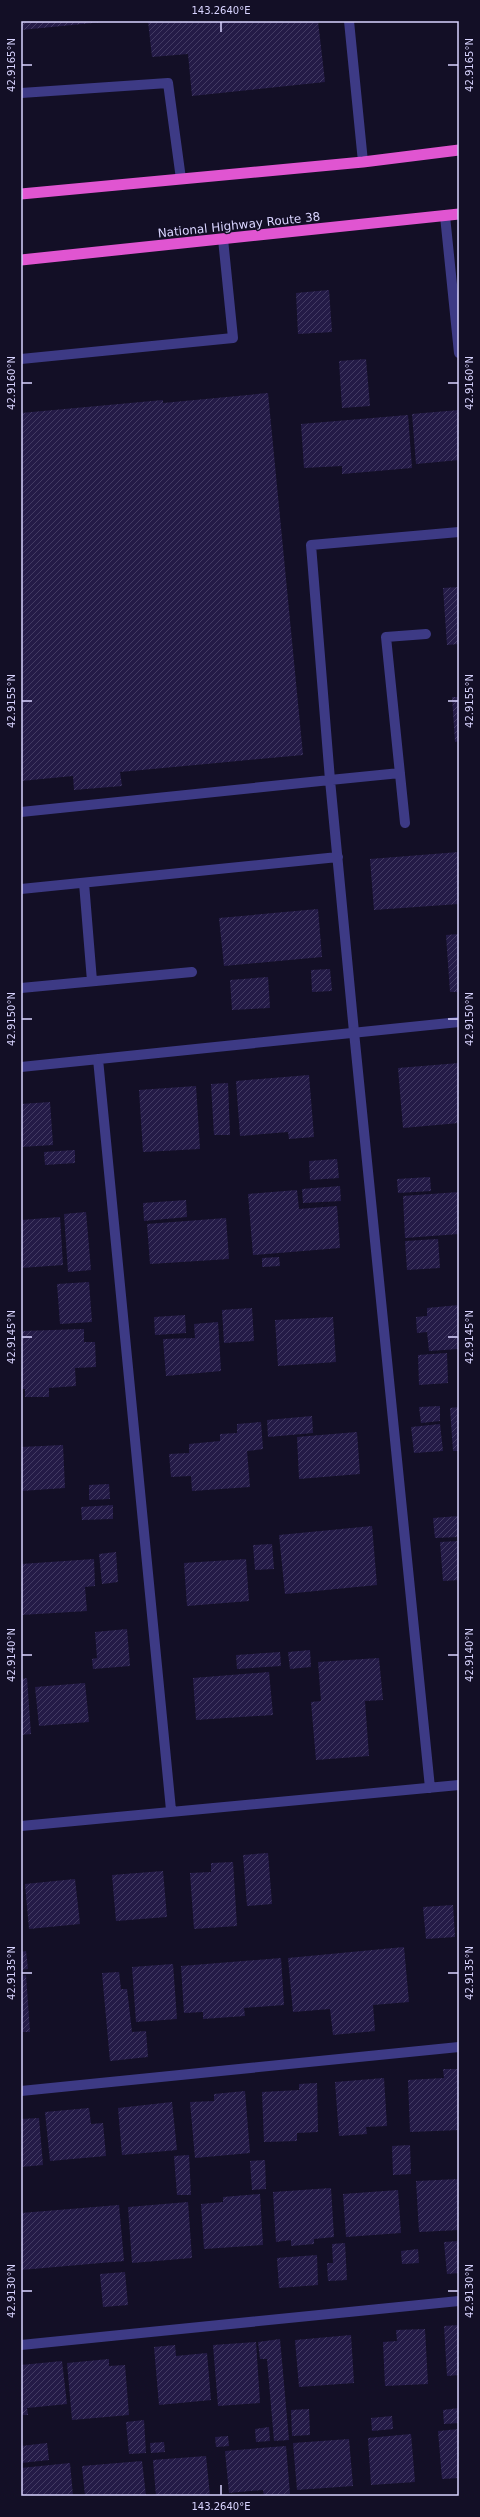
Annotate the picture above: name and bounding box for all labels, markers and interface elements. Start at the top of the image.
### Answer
text: 143.2640°E [191,5,251,16]
text: 42.9165°N [6,38,17,92]
text: 42.9165°N [464,38,475,92]
street label: National Highway Route 38 [157,209,321,241]
text: 42.9160°N [6,356,17,410]
text: 42.9160°N [464,356,475,410]
text: 42.9155°N [6,674,17,728]
text: 42.9155°N [464,674,475,728]
text: 42.9150°N [6,992,17,1046]
text: 42.9150°N [464,992,475,1046]
text: 42.9145°N [6,1310,17,1364]
text: 42.9145°N [464,1310,475,1364]
text: 42.9140°N [6,1628,17,1682]
text: 42.9140°N [464,1628,475,1682]
text: 42.9135°N [6,1946,17,2000]
text: 42.9135°N [464,1946,475,2000]
text: 42.9130°N [6,2264,17,2318]
text: 42.9130°N [464,2264,475,2318]
text: 143.2640°E [191,2501,251,2512]

